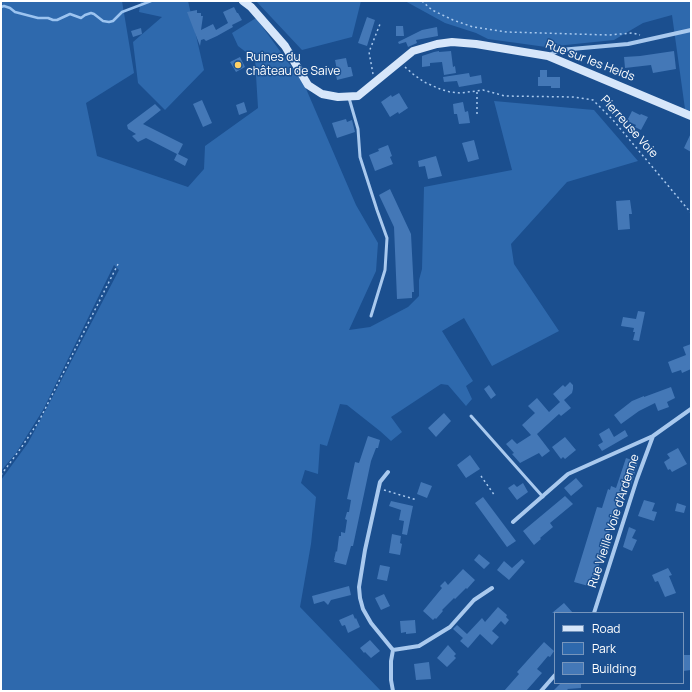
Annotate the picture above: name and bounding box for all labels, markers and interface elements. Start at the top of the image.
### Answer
street label: Rue sur les Heids [543,37,637,85]
place label: Ruines du château de Saive [246,51,340,79]
marker: Ruines du château de Saive [233,60,243,70]
street label: Pierreuse Voie [597,93,661,161]
street label: Rue Vieille Voie d'Ardenne [586,452,642,590]
legend [554,612,684,684]
text: Road [592,620,620,637]
text: Park [592,640,616,657]
text: Building [592,660,636,677]

